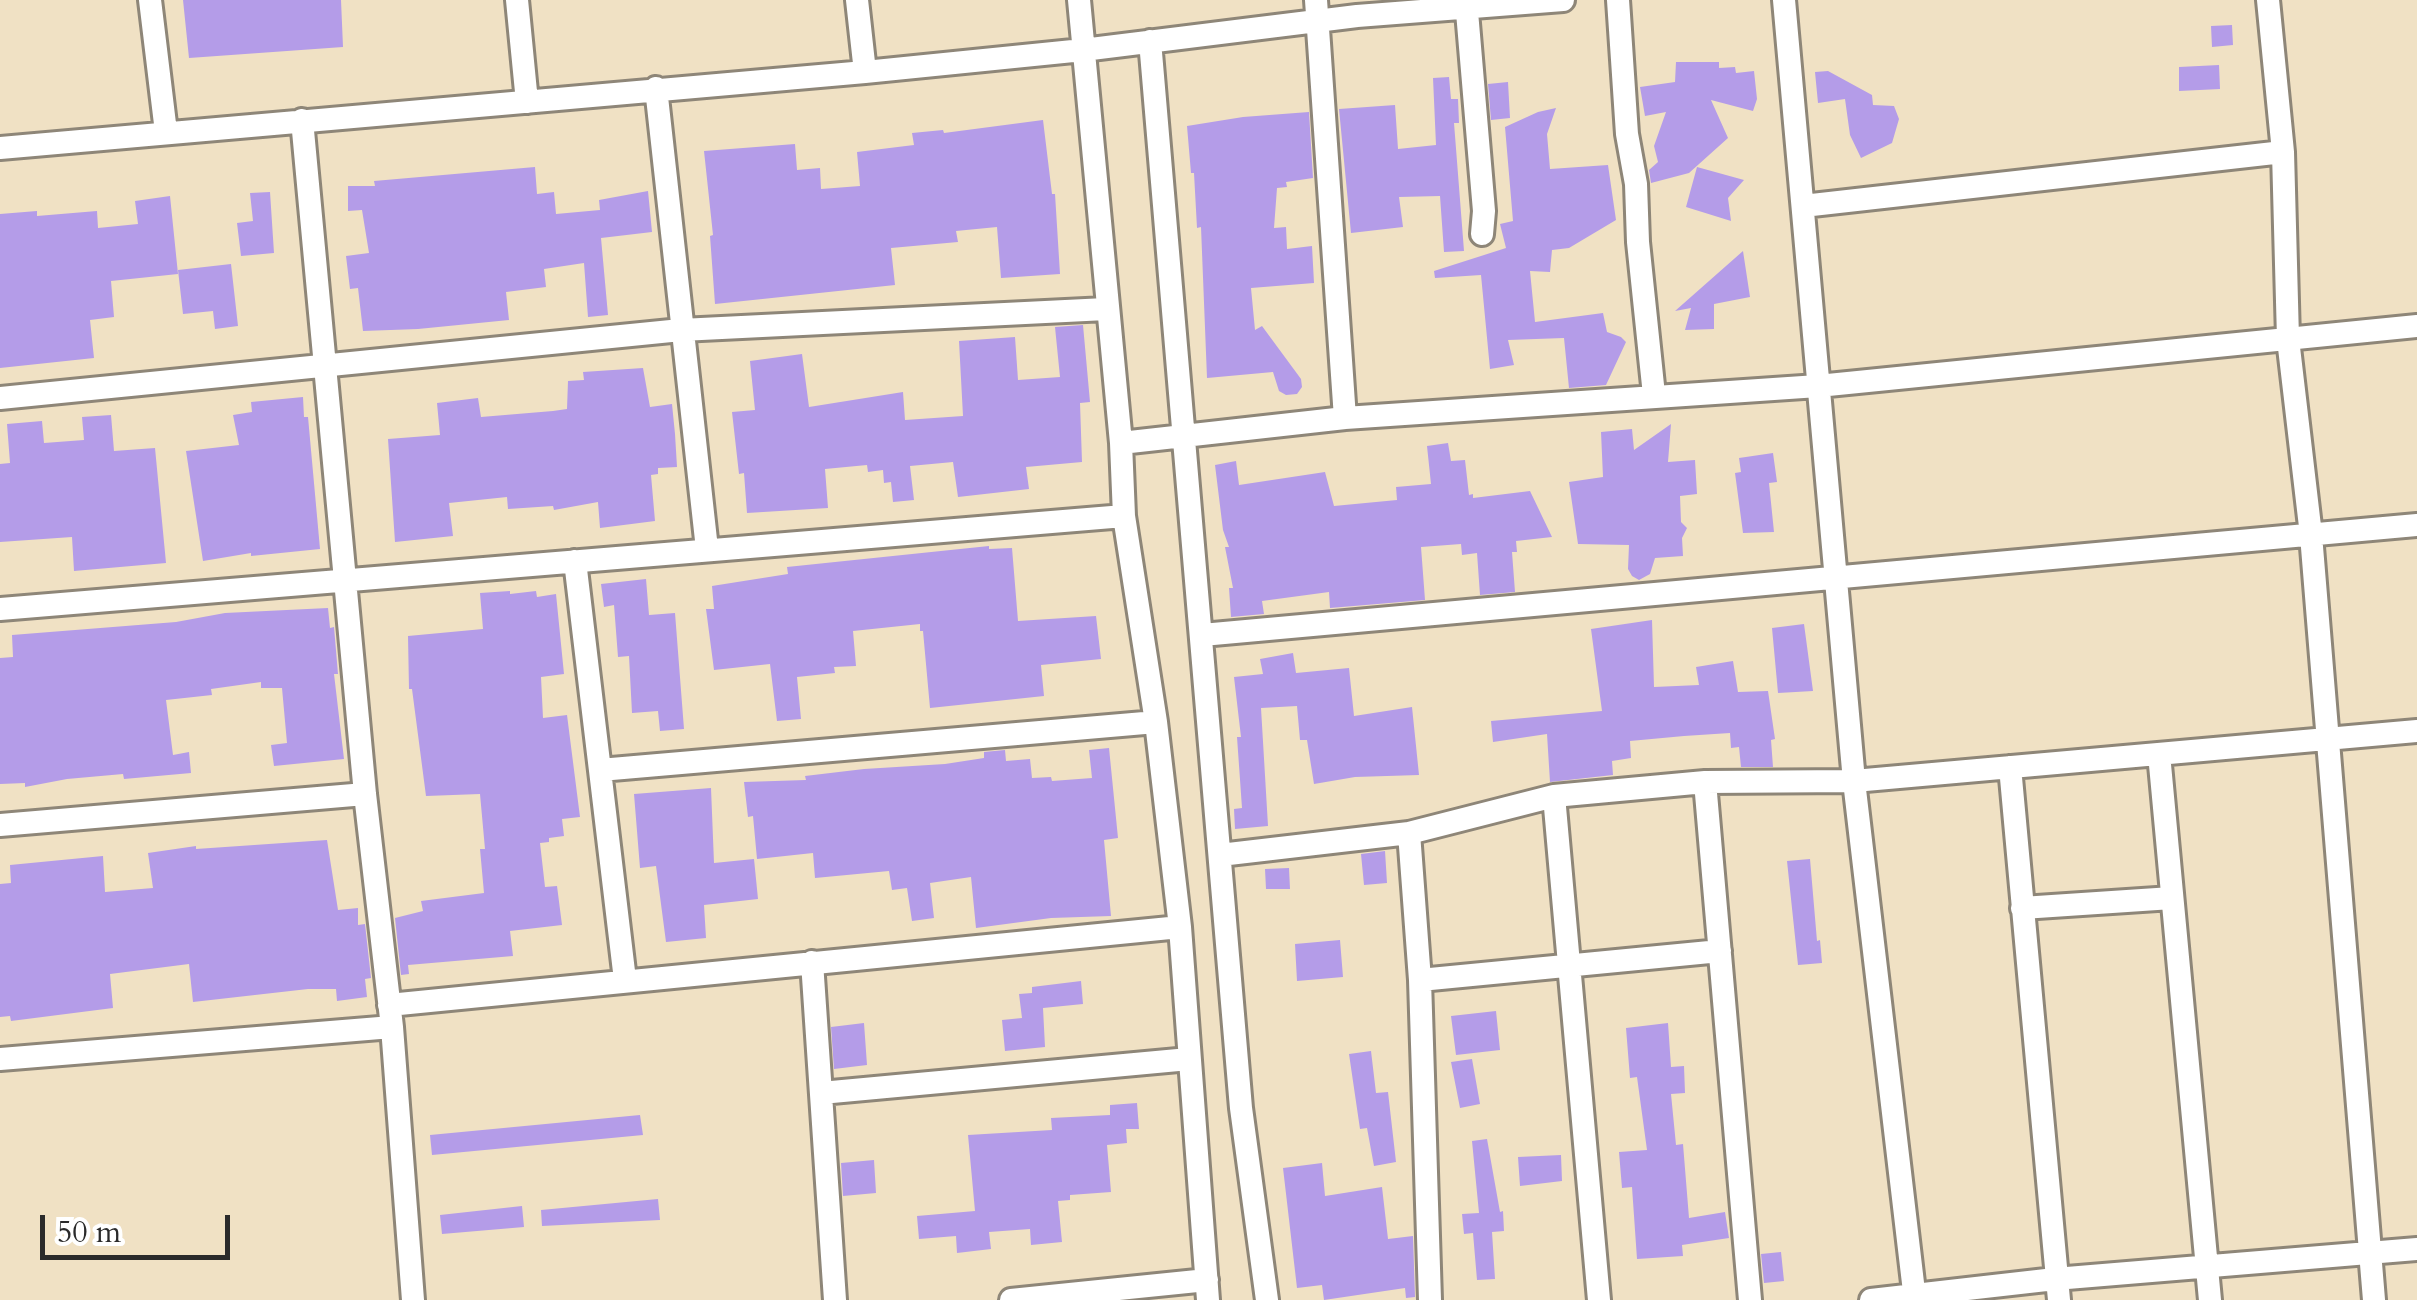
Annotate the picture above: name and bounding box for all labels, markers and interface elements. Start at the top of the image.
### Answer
scale bar [45,1195,235,1257]
text: 50 m [57,1212,121,1253]

